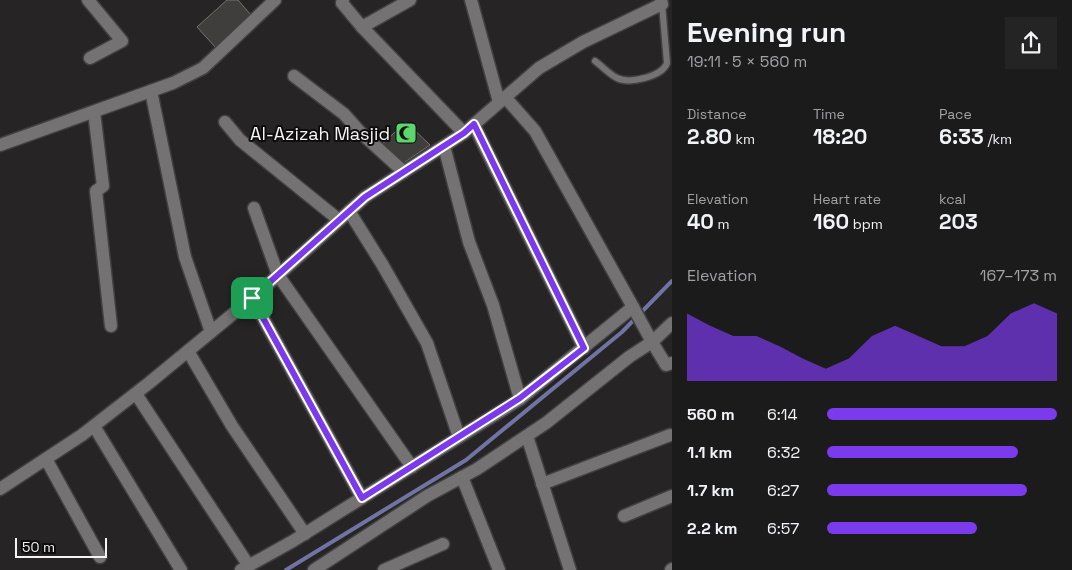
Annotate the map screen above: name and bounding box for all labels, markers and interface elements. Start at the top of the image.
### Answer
text: Evening run [687,14,846,50]
button: share [1005,17,1057,69]
text: 19:11 · 5 × 560 m [687,51,807,72]
text: Distance [687,105,747,123]
text: Time [813,105,845,123]
text: Pace [939,105,972,123]
mosque icon: Al-Azizah Masjid [394,121,418,145]
place label: Al-Azizah Masjid [250,122,390,145]
text: 2.80 [687,123,732,150]
text: 18:20 [813,123,867,150]
text: 6:33 [939,123,984,150]
text: km [732,130,755,148]
text: /km [984,130,1012,148]
text: Elevation [687,190,748,208]
text: Heart rate [813,190,881,208]
text: kcal [939,190,966,208]
text: 40 [687,208,714,235]
text: 160 [813,208,849,235]
text: 203 [939,208,978,235]
text: m [714,215,730,233]
text: bpm [849,215,883,233]
text: Elevation [687,265,757,286]
text: 167–173 m [980,265,1057,286]
pin [231,277,273,319]
icon: arrive [238,284,266,312]
text: 560 m [687,404,735,425]
text: 6:14 [767,404,798,425]
text: 1.1 km [687,442,732,463]
text: 6:32 [767,442,800,463]
text: 1.7 km [687,480,734,501]
text: 6:27 [767,480,799,501]
text: 2.2 km [687,518,738,539]
text: 6:57 [767,518,799,539]
scale bar [15,535,108,558]
text: 50 m [22,538,55,556]

